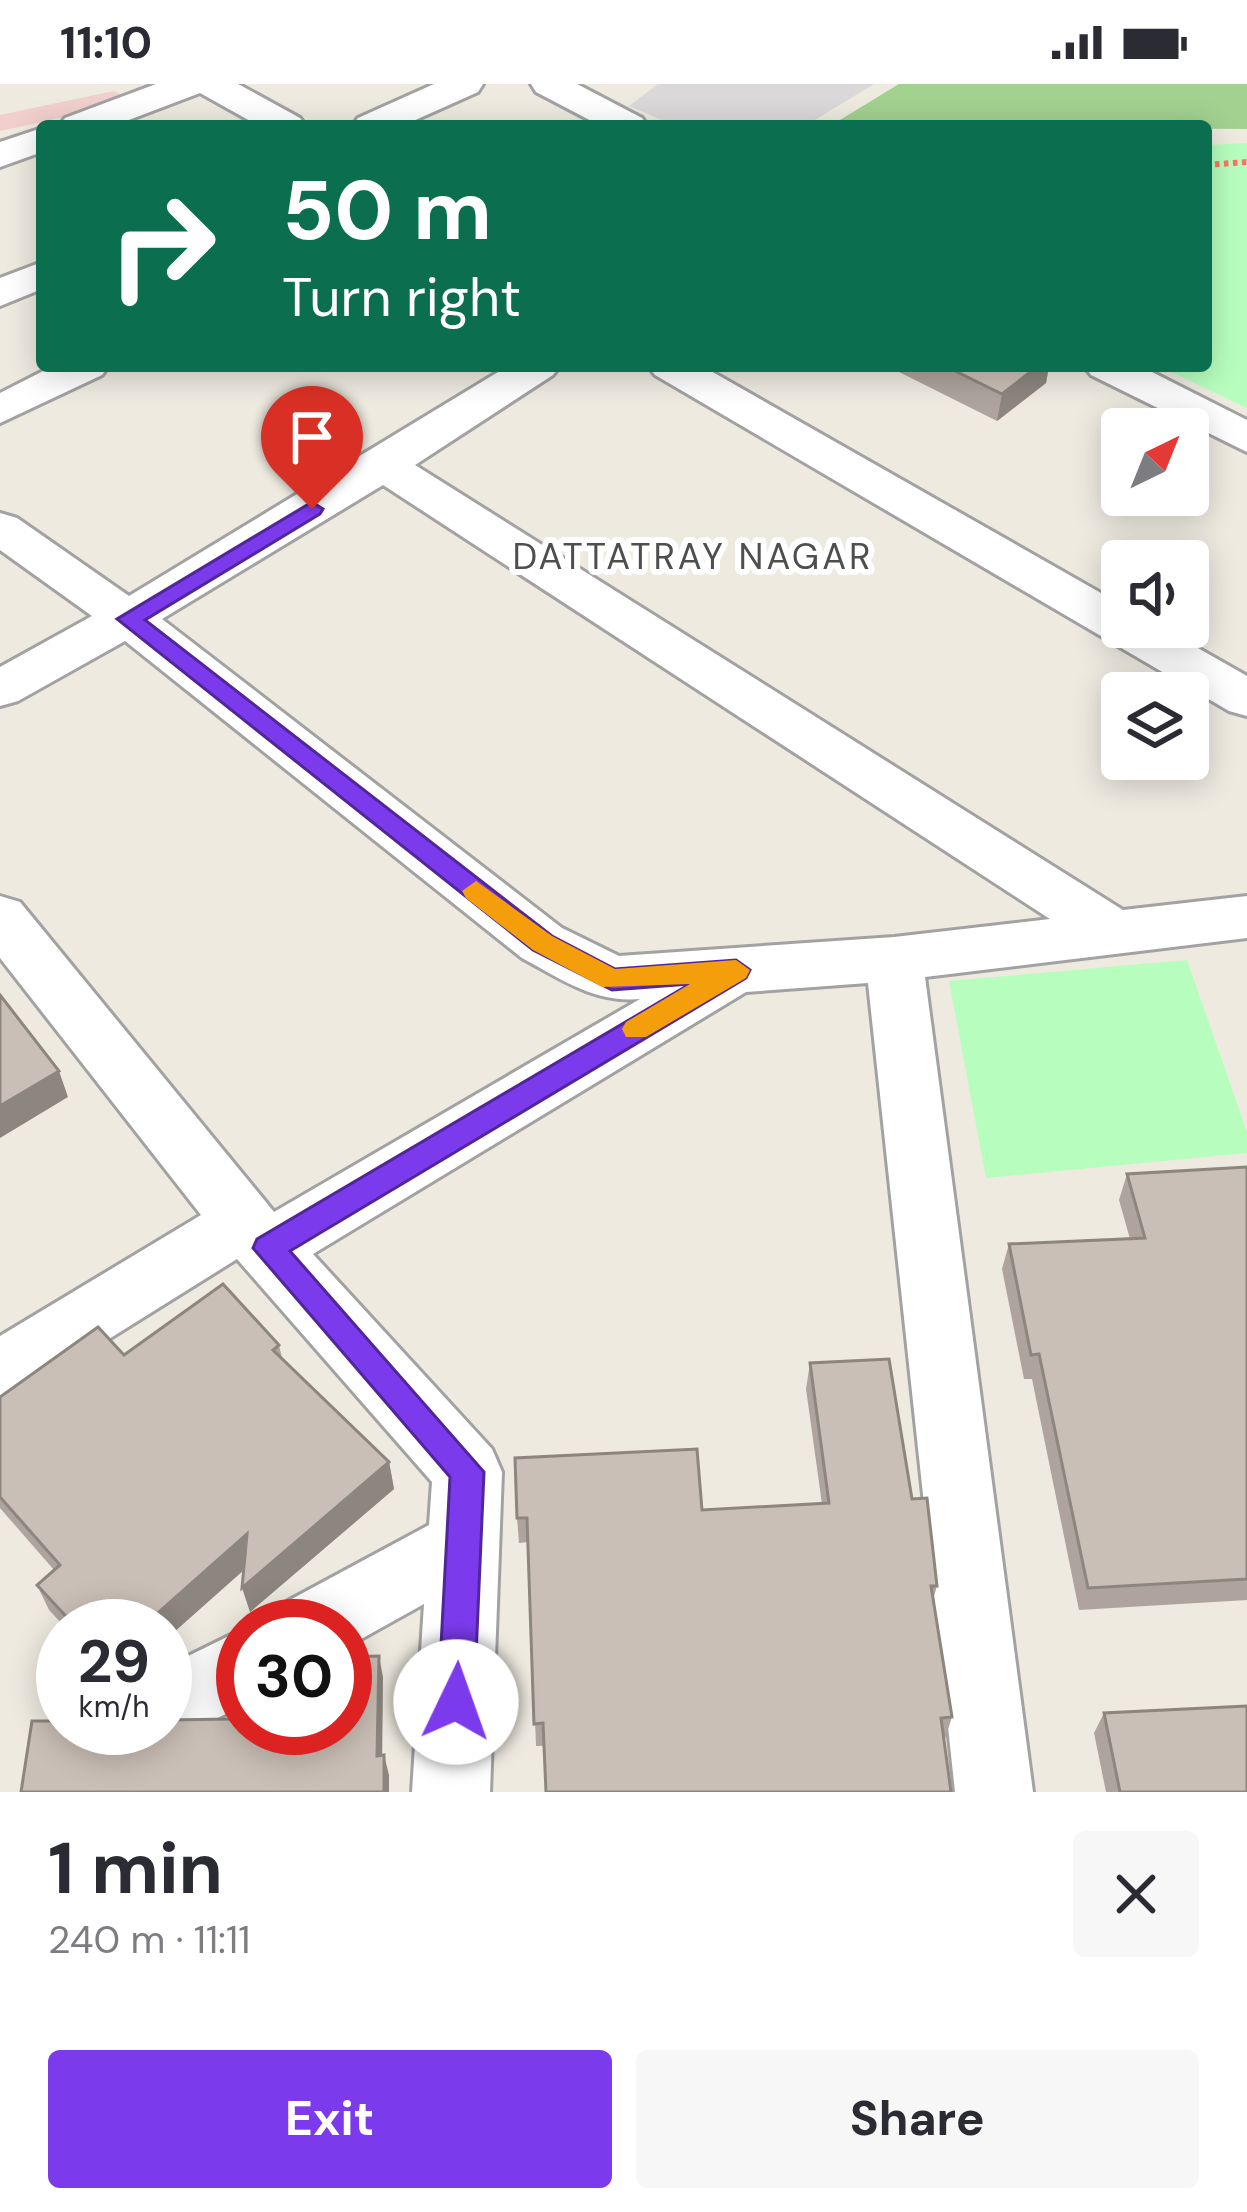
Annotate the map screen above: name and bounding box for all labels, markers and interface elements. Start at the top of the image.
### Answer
text: 11:10 [60,13,152,72]
text: 50 m [282,156,492,265]
icon: right [84,168,240,324]
text: Turn right [282,262,521,333]
pin [261,386,363,509]
icon: arrive [279,404,345,470]
north arrow [1101,408,1209,516]
map controls [1101,408,1209,780]
district label: DATTATRAY NAGAR [513,533,873,580]
button: sound [1101,540,1209,648]
button: layers [1101,672,1209,780]
speed limit sign: 30 [216,1599,372,1755]
text: 29 [78,1622,150,1701]
position arrow [393,1639,519,1765]
text: km/h [79,1687,149,1726]
text: 1 min [48,1822,223,1915]
button: close [1073,1831,1199,1957]
text: 240 m · 11:11 [48,1914,250,1965]
button: Exit [48,2050,612,2188]
button: Share [636,2050,1199,2188]

